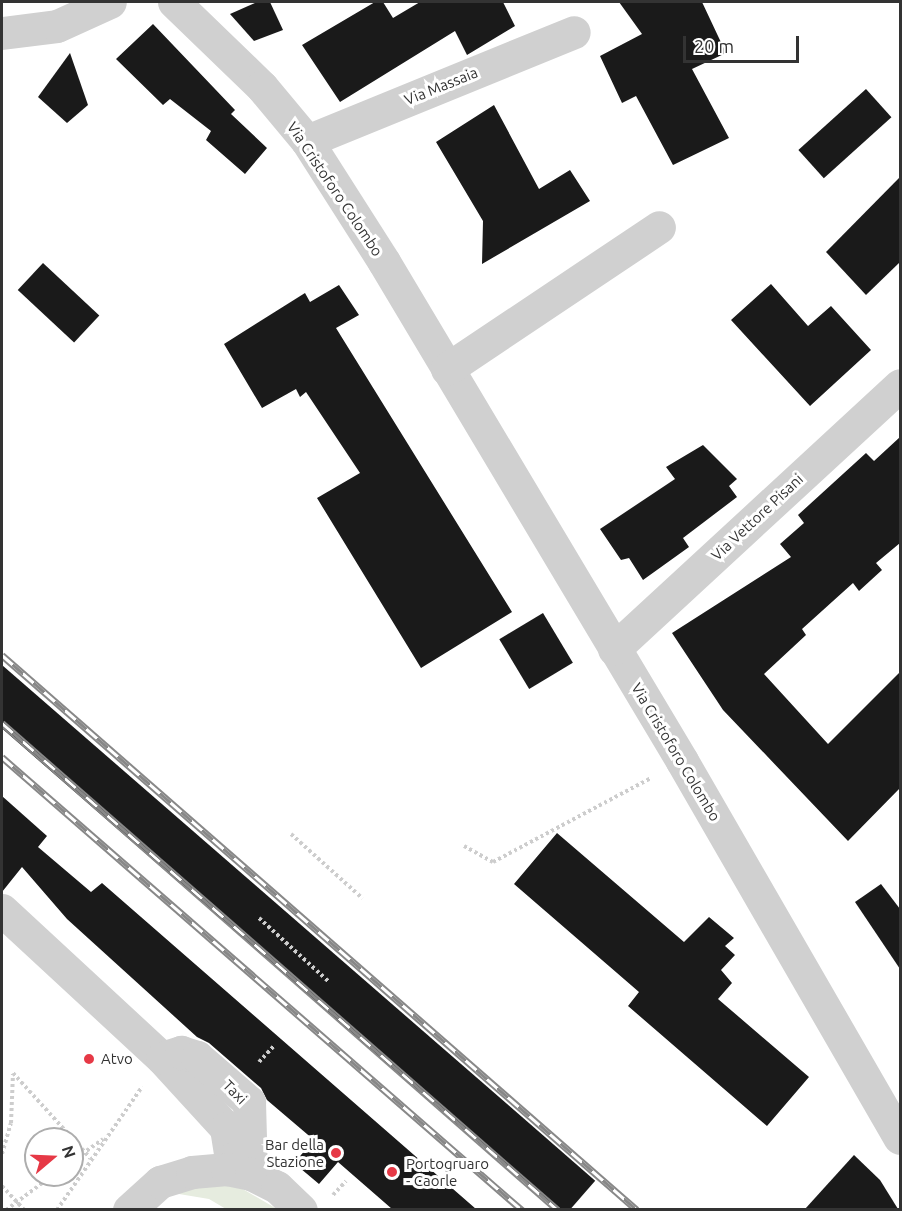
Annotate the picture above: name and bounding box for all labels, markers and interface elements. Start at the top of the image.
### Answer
scale bar [686,24,802,62]
text: 20 m [694,36,734,56]
street label: Via Massaia [402,63,480,109]
street label: Via Cristoforo Colombo [283,118,387,260]
street label: Via Vettore Pisani [707,470,807,564]
street label: Via Cristoforo Colombo [628,680,724,824]
place label: Atvo [101,1050,133,1068]
marker: Atvo [82,1052,96,1066]
street label: Taxi [219,1076,251,1108]
north arrow [24,1127,84,1187]
place label: Bar della Stazione [265,1135,324,1170]
text: N [59,1143,80,1160]
marker: Bar della Stazione [329,1146,343,1160]
place label: Portogruaro - Caorle [406,1154,489,1189]
marker: Portogruaro - Caorle [383,1163,401,1181]

